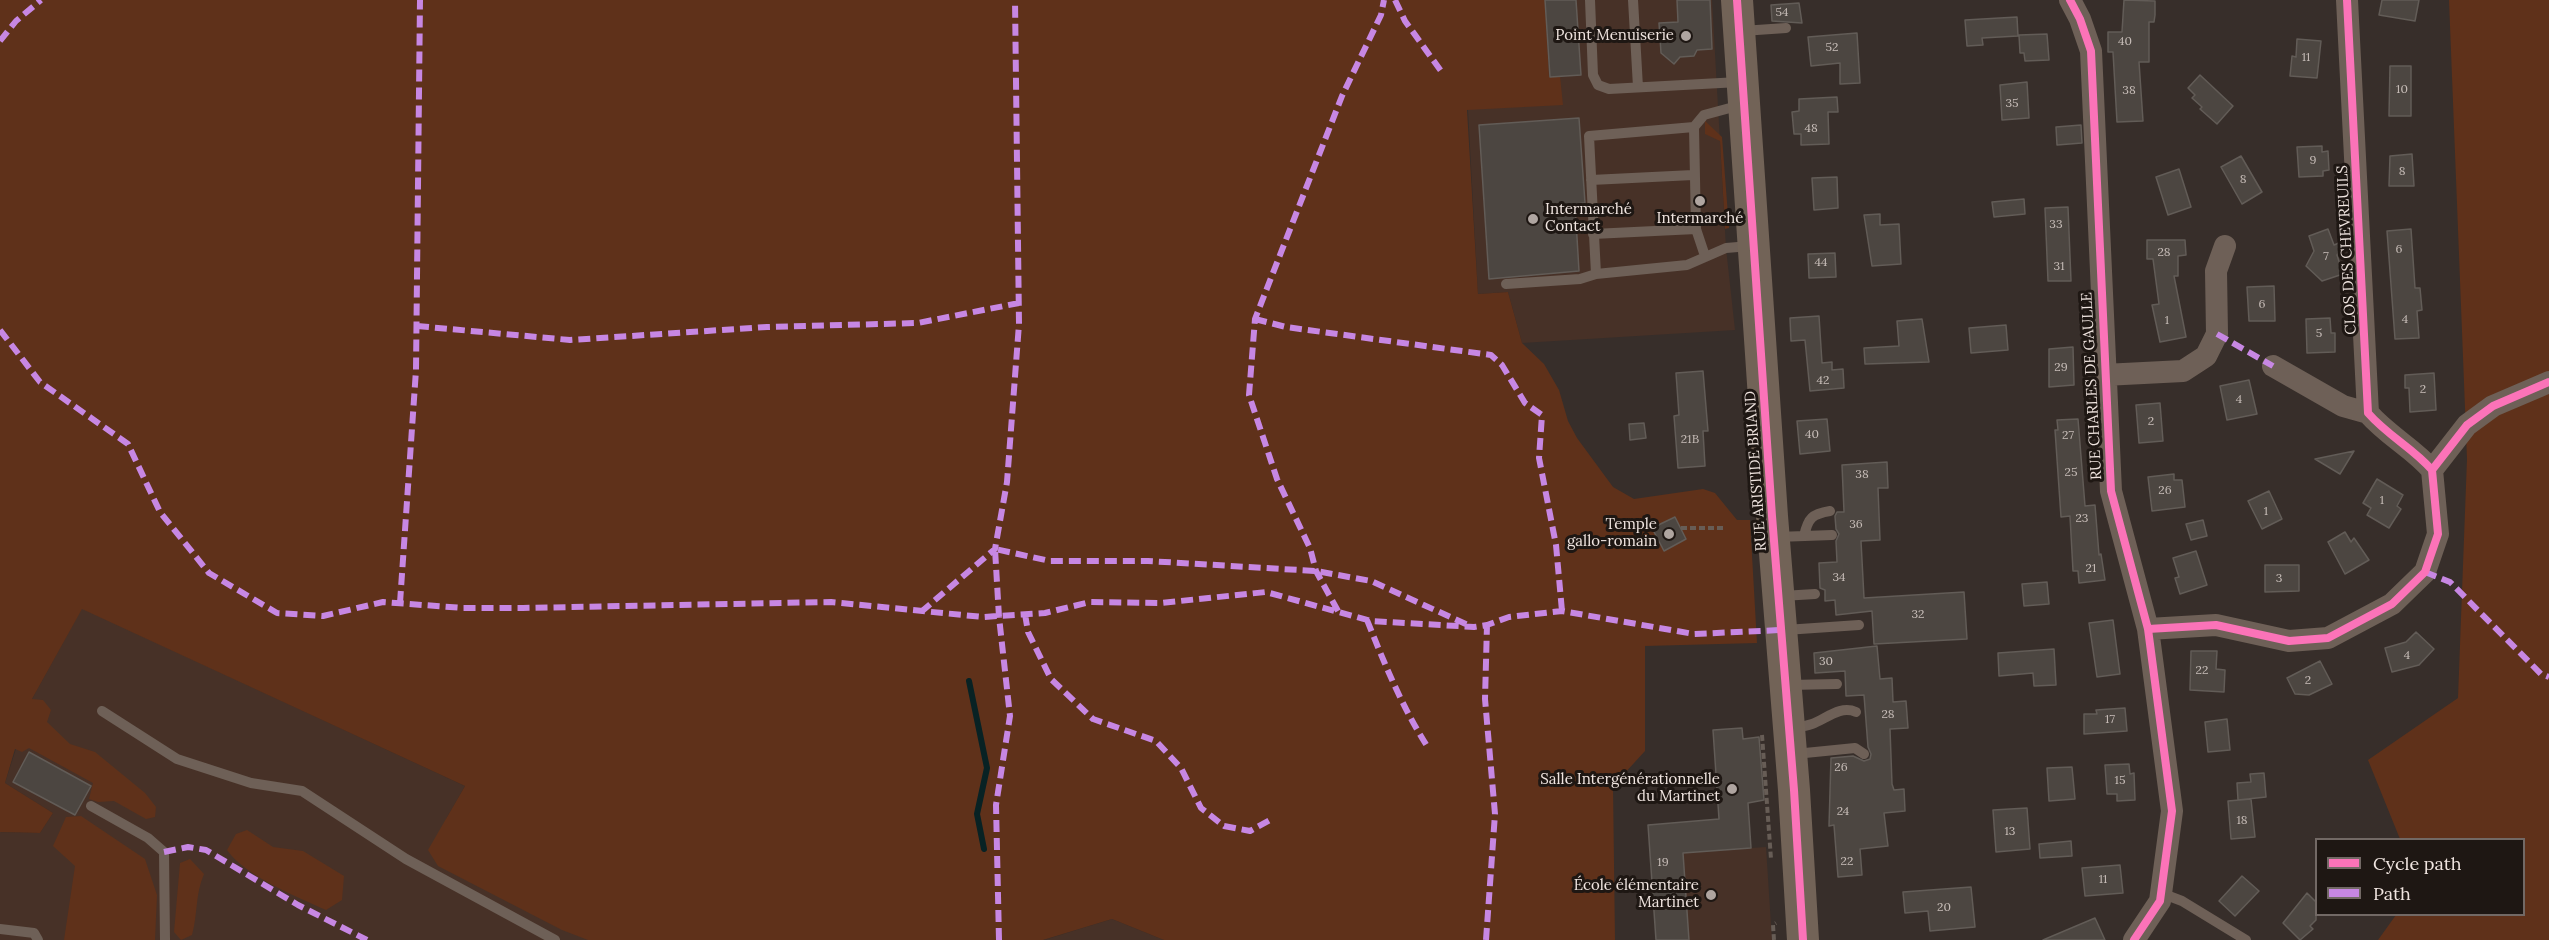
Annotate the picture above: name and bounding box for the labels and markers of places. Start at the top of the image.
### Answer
place label: Point Menuiserie [1555,27,1674,45]
marker: Point Menuiserie [1679,29,1693,43]
marker: Intermarché [1693,194,1707,208]
place label: Intermarché Contact [1545,201,1632,236]
place label: Intermarché [1657,210,1743,228]
marker: Intermarché Contact [1526,212,1540,226]
place label: Temple gallo-romain [1567,516,1657,551]
marker: Temple gallo-romain [1662,527,1676,541]
place label: Salle Intergénérationnelle du Martinet [1540,771,1720,806]
marker: Salle Intergénérationnelle du Martinet [1725,782,1739,796]
place label: École élémentaire Martinet [1574,877,1699,912]
marker: École élémentaire Martinet [1704,888,1718,902]

